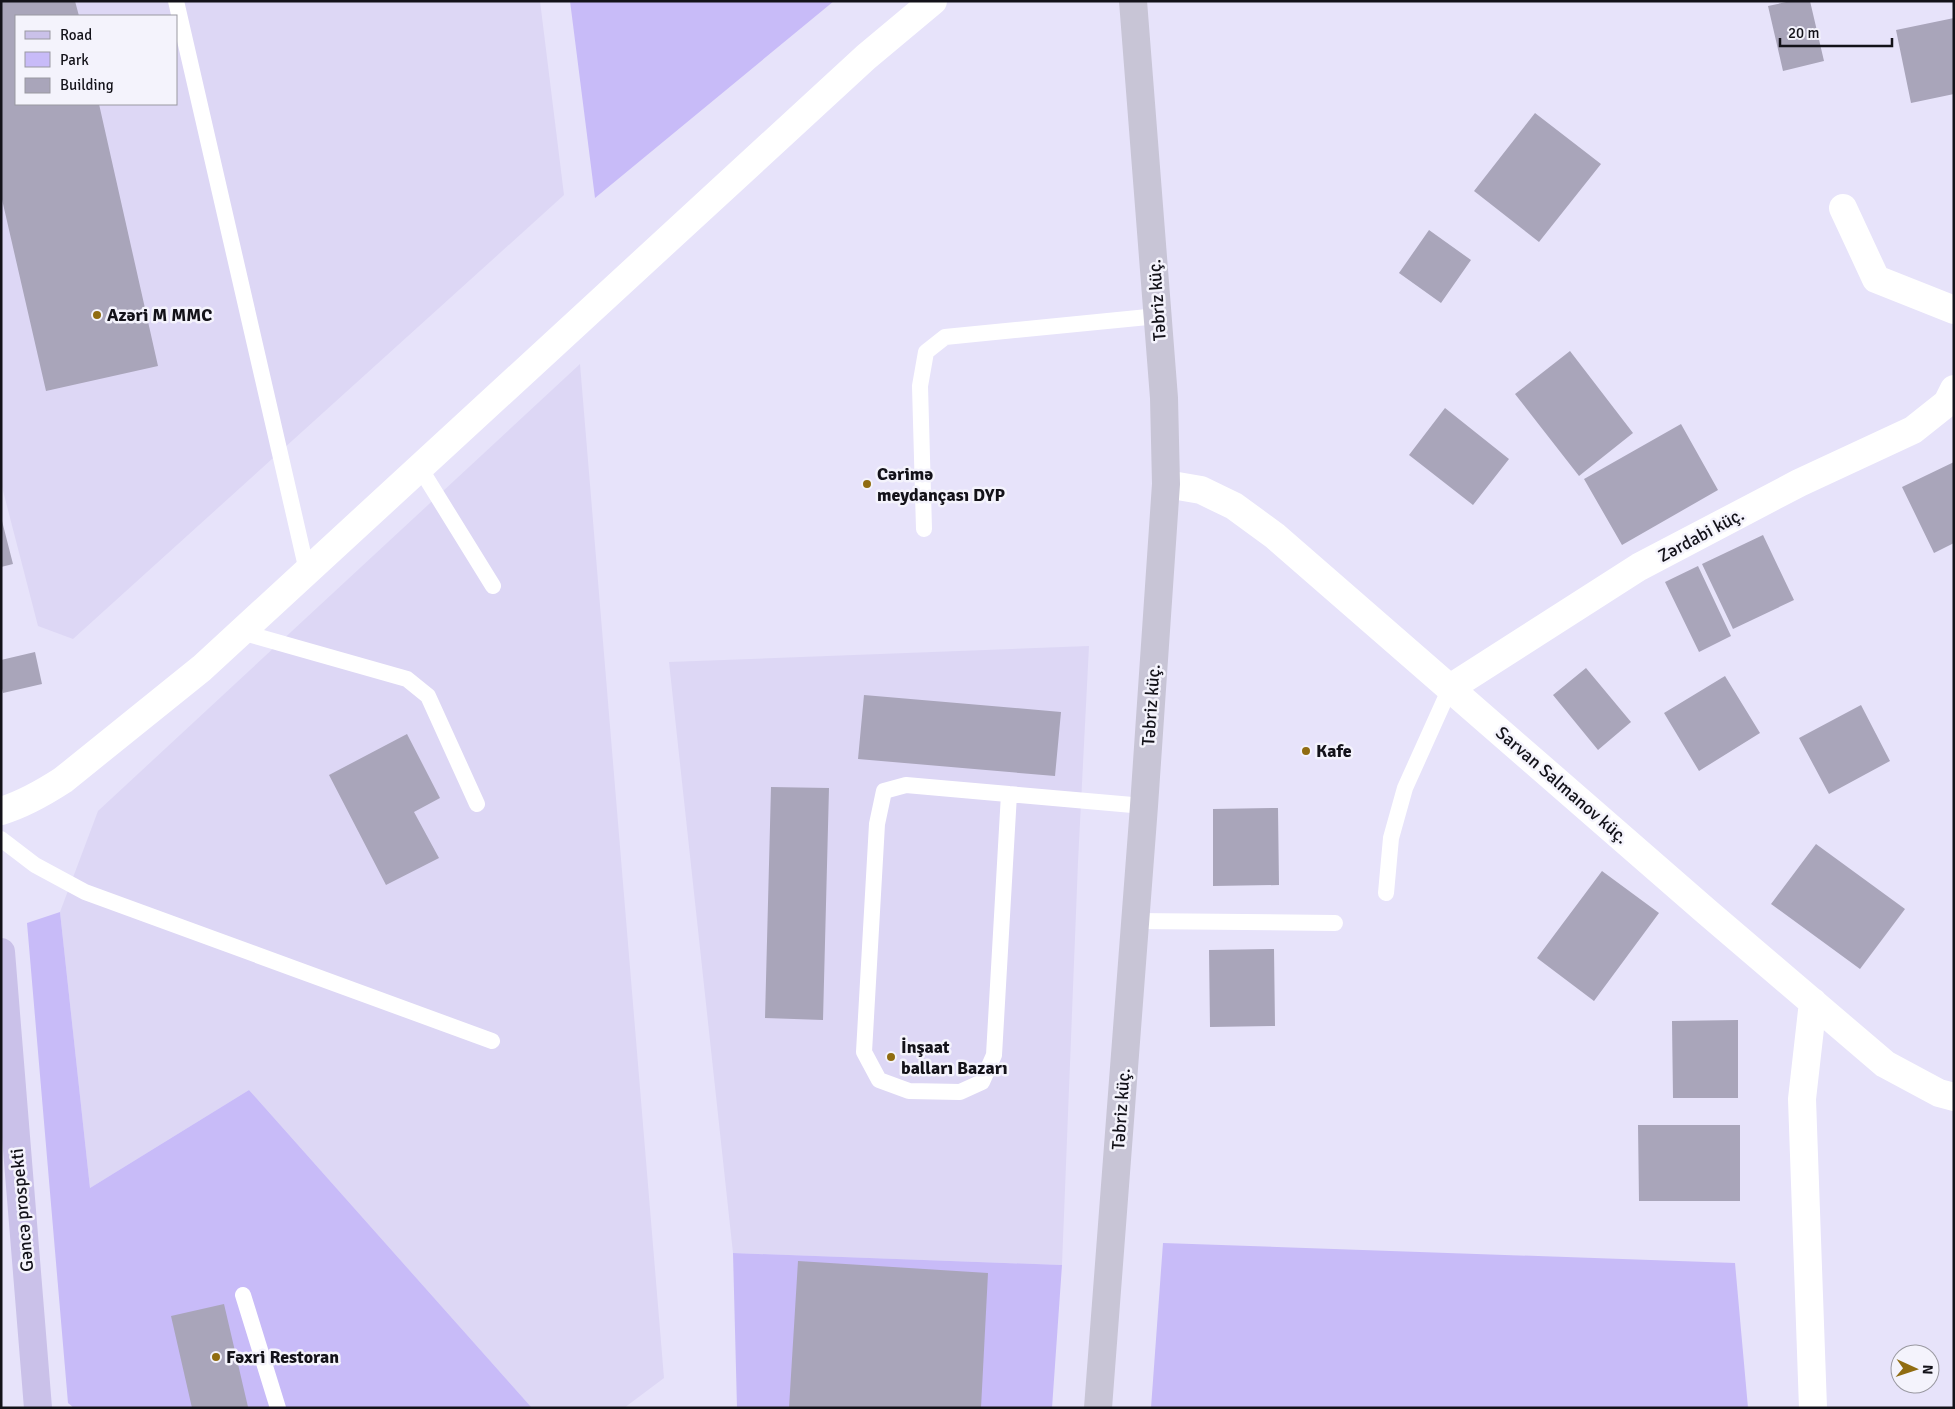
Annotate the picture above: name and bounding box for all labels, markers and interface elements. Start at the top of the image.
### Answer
legend [15,15,178,105]
scale bar [1780,15,1892,47]
text: 20 m [1788,24,1819,42]
text: Road [60,26,92,44]
text: Park [60,51,89,69]
text: Building [60,76,114,94]
street label: Təbriz küç. [1143,258,1171,342]
place label: Azəri M MMC [107,304,212,326]
marker: Azəri M MMC [91,309,103,321]
place label: Cərimə meydançası DYP [877,463,1006,506]
marker: Cərimə meydançası DYP [861,478,873,490]
street label: Zərdabi küç. [1654,503,1748,567]
street label: Təbriz küç. [1137,663,1165,747]
street label: Sarvan Salmanov küç. [1491,722,1633,848]
place label: Kafe [1316,740,1352,762]
marker: Kafe [1300,745,1312,757]
place label: İnşaat balları Bazarı [901,1036,1008,1079]
marker: İnşaat balları Bazarı [885,1051,897,1063]
street label: Təbriz küç. [1107,1067,1135,1151]
street label: Gəncə prospekti [6,1147,38,1273]
north arrow [1890,1344,1940,1394]
place label: Fəxri Restoran [226,1346,339,1368]
marker: Fəxri Restoran [210,1351,222,1363]
text: N [1919,1364,1936,1375]

